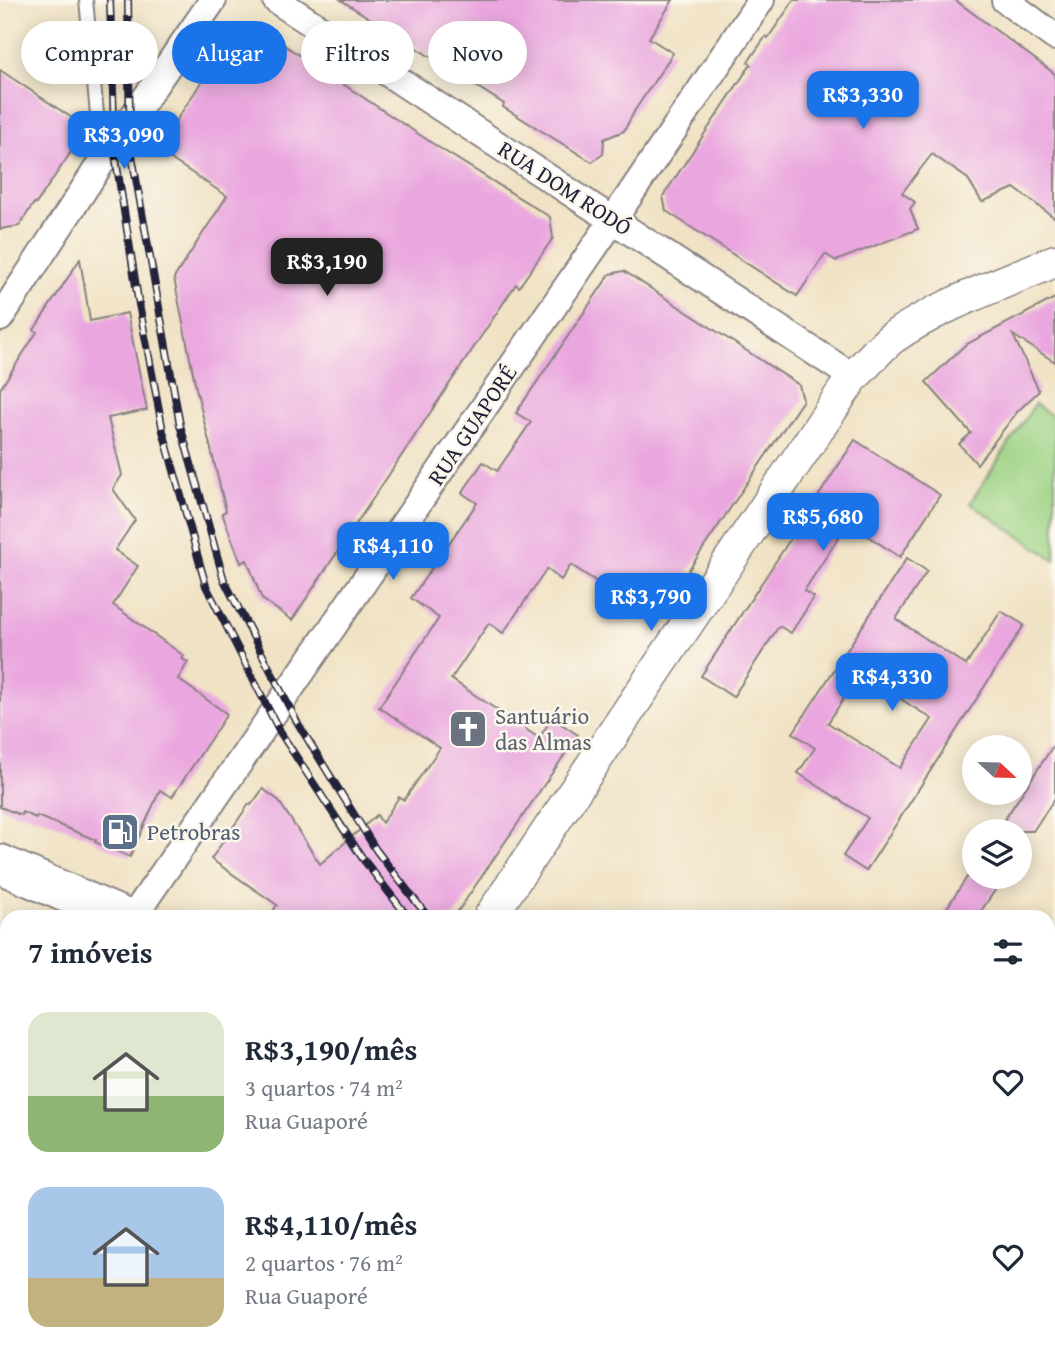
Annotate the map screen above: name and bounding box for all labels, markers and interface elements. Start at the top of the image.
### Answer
chip: Comprar [21,21,158,84]
chip: Alugar [172,21,287,84]
chip: Filtros [301,21,414,84]
chip: Novo [428,21,527,84]
pin: R$3,330 [798,72,928,131]
text: R$3,330 [823,77,903,110]
pin: R$3,090 [59,111,189,171]
text: R$3,090 [84,117,164,150]
street label: RUA DOM RODÓ [492,132,639,243]
pin: R$3,190 [262,238,392,298]
text: R$3,190 [287,244,367,277]
street label: RUA GUAPORÉ [419,358,524,492]
pin: R$5,680 [758,494,888,553]
text: R$5,680 [783,499,863,532]
pin: R$4,110 [328,522,458,582]
text: R$4,110 [353,528,433,561]
pin: R$3,790 [586,574,716,633]
text: R$3,790 [611,579,691,612]
pin: R$4,330 [827,654,957,713]
text: R$4,330 [852,659,932,692]
place label: Santuário das Almas [495,699,592,758]
church icon: Santuário das Almas [447,708,489,750]
north arrow [962,735,1032,805]
map controls [962,735,1032,889]
fuel station icon: Petrobras [99,811,141,853]
place label: Petrobras [147,815,240,848]
button: layers [962,819,1032,889]
text: 7 imóveis [28,930,153,974]
icon: filters [989,933,1027,971]
text: R$3,190/mês [245,1027,417,1071]
icon: home [84,1040,168,1124]
icon: heart [989,1063,1027,1101]
text: 3 quartos · 74 m² [245,1071,403,1104]
text: Rua Guaporé [245,1104,368,1137]
text: R$4,110/mês [245,1202,417,1246]
icon: home [84,1215,168,1299]
icon: heart [989,1238,1027,1276]
text: 2 quartos · 76 m² [245,1246,403,1279]
text: Rua Guaporé [245,1279,368,1312]

